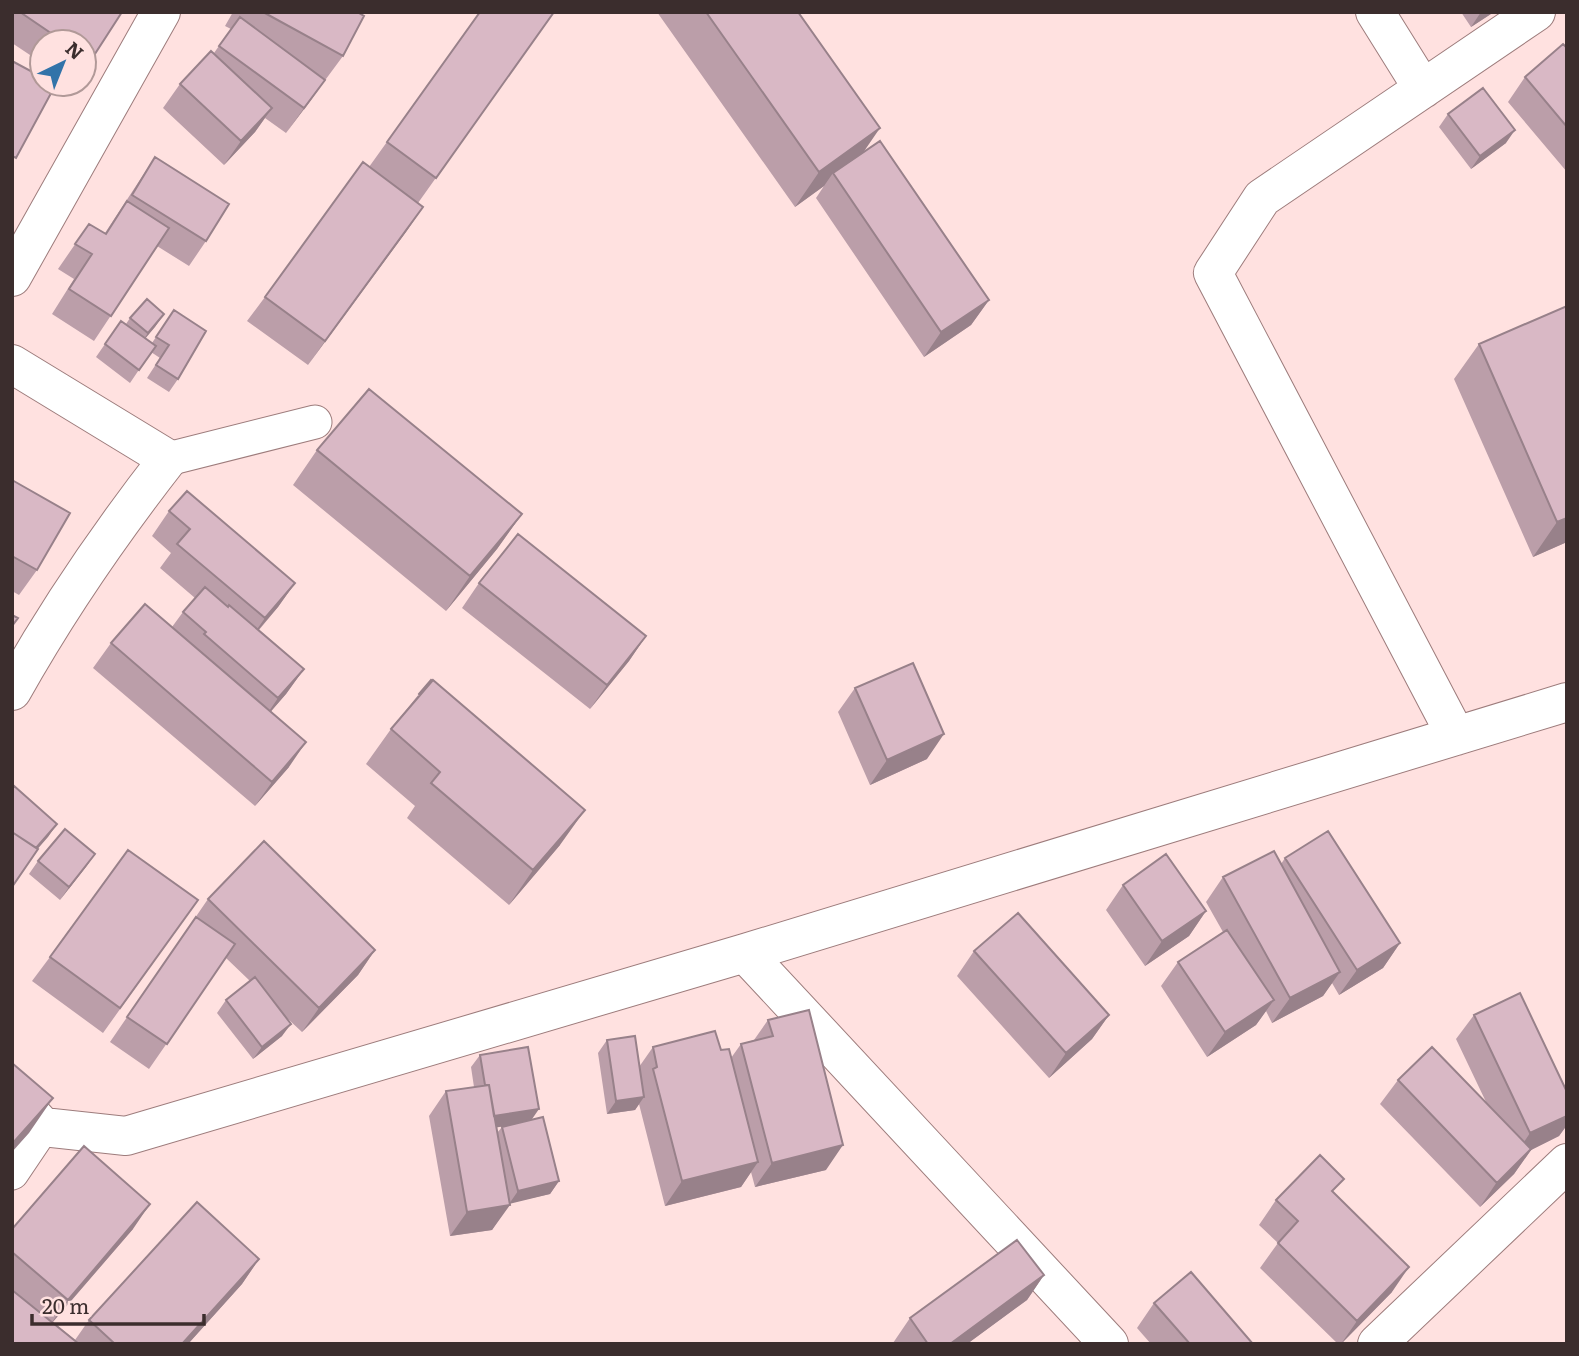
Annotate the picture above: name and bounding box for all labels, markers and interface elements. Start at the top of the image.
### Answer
north arrow [28,28,98,98]
text: N [60,34,91,66]
scale bar [32,1282,203,1326]
text: 20 m [42,1289,89,1320]

